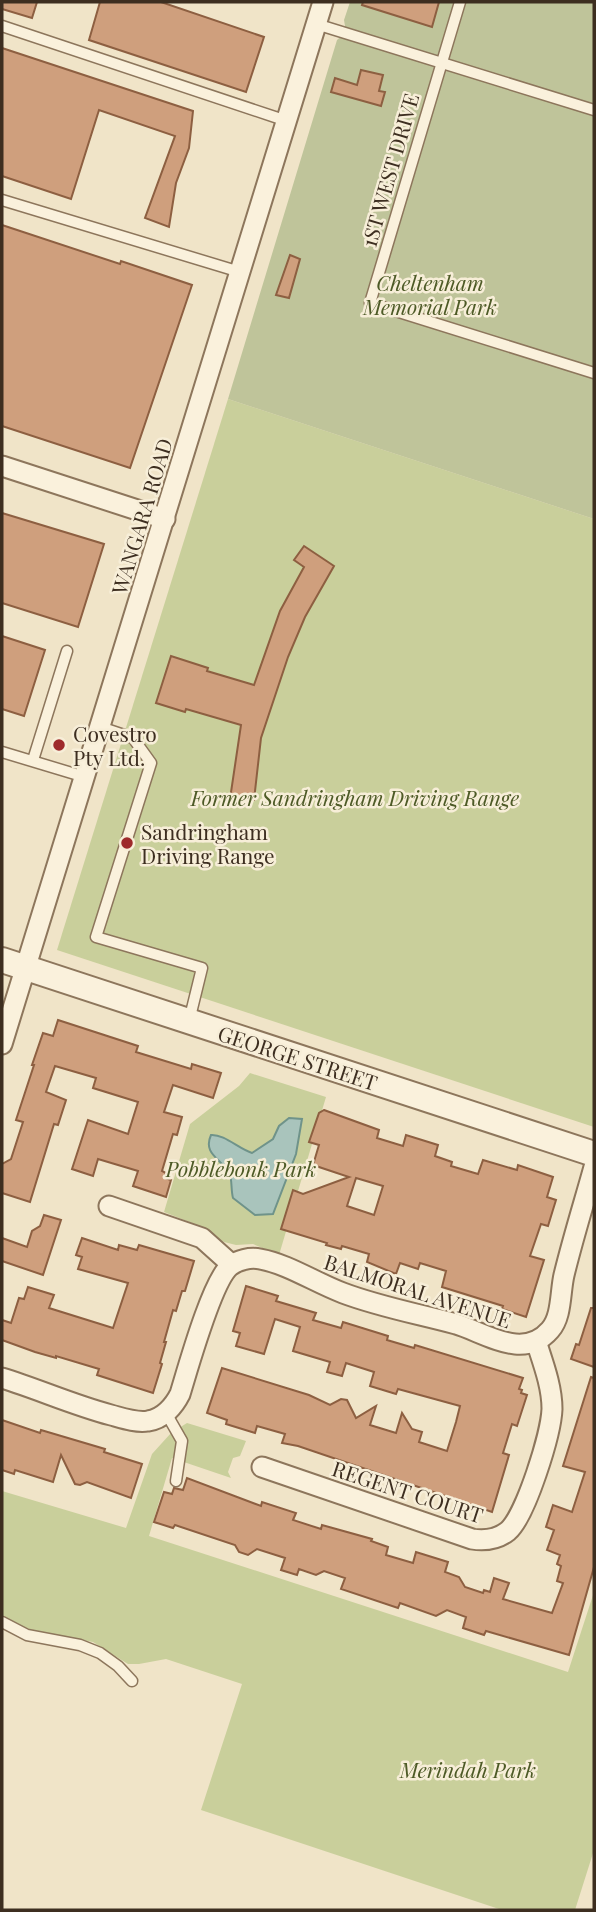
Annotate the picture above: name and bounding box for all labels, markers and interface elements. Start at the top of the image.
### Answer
street label: 1ST WEST DRIVE [354,90,424,250]
park label: Cheltenham Memorial Park [362,268,497,320]
street label: WANGARA ROAD [104,435,178,598]
place label: Covestro Pty Ltd. [73,719,157,771]
marker: Covestro Pty Ltd. [51,737,67,753]
park label: Former Sandringham Driving Range [190,783,519,811]
place label: Sandringham Driving Range [141,817,275,869]
marker: Sandringham Driving Range [119,835,135,851]
street label: GEORGE STREET [215,1018,381,1096]
park label: Pobblebonk Park [165,1154,316,1182]
street label: BALMORAL AVENUE [321,1247,515,1333]
street label: REGENT COURT [329,1453,487,1529]
park label: Merindah Park [399,1755,536,1783]

